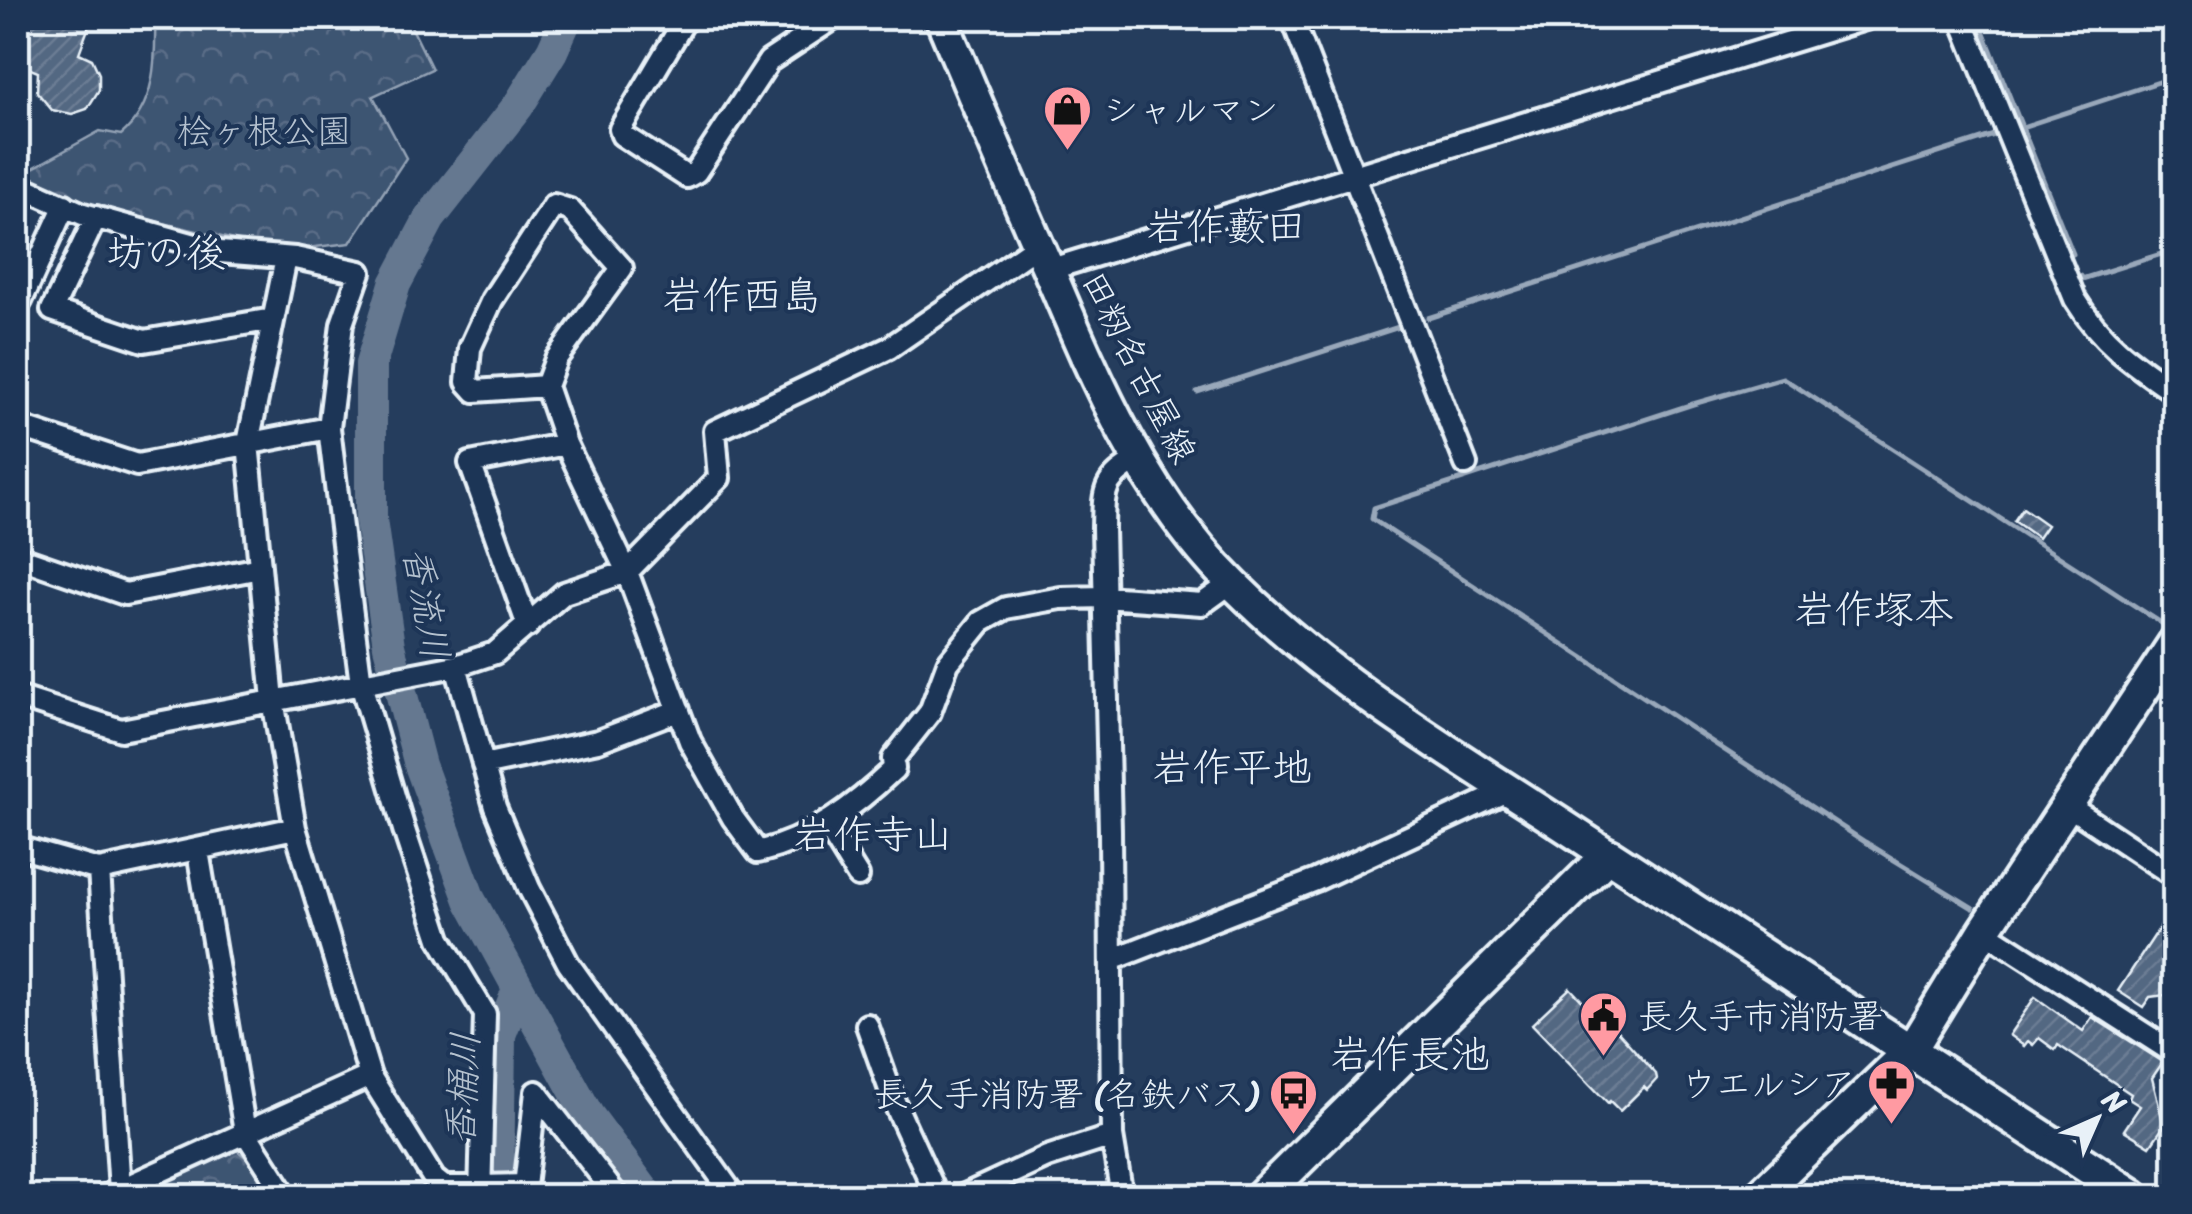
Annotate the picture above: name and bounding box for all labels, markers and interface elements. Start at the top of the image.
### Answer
place label: シャルマン [1103,79,1279,141]
shop icon: シャルマン [1042,84,1094,152]
park label: 桧ヶ根公園 [176,100,352,162]
district label: 岩作藪田 [1146,191,1306,262]
district label: 坊の後 [106,217,226,288]
street label: 田籾名古屋線 [1064,259,1214,475]
district label: 岩作西島 [662,260,822,331]
water label: 香流川 [383,541,469,665]
district label: 岩作塚本 [1794,574,1954,645]
district label: 岩作平地 [1152,732,1312,803]
district label: 岩作寺山 [793,799,953,870]
place label: 長久手市消防署 [1638,985,1883,1047]
public building icon: 長久手市消防署 [1577,990,1629,1058]
district label: 岩作長池 [1330,1019,1490,1090]
water label: 香桶川 [427,1030,499,1148]
place label: ウエルシア [1681,1053,1856,1115]
pharmacy icon: ウエルシア [1865,1058,1917,1126]
place label: 長久手消防署 (名鉄バス) [874,1063,1260,1125]
bus stop icon: 長久手消防署 (名鉄バス) [1267,1068,1319,1136]
north arrow [2047,1069,2147,1169]
text: N [2089,1077,2139,1126]

